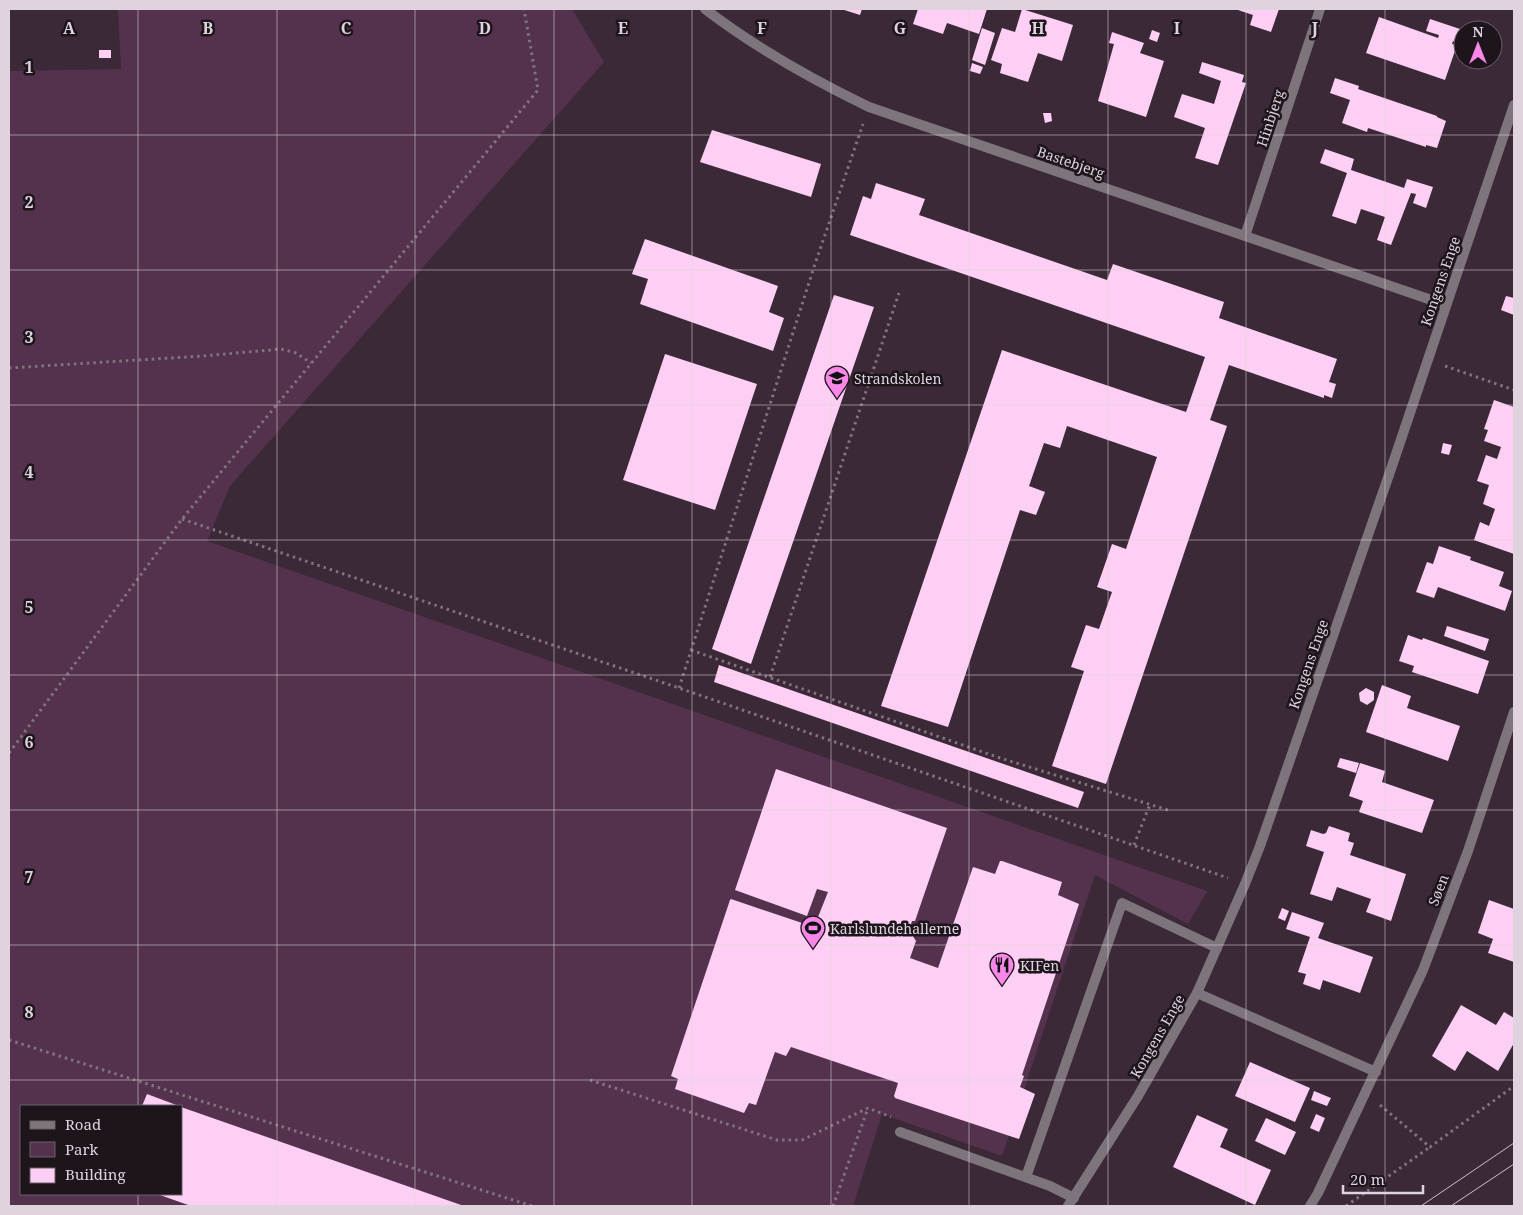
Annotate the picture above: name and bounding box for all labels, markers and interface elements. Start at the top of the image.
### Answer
text: A [63,17,76,39]
text: B [203,17,214,39]
text: C [341,17,352,39]
text: D [479,17,491,39]
text: E [618,17,628,39]
text: F [757,17,767,39]
text: G [894,17,906,39]
text: H [1031,17,1045,39]
text: I [1174,17,1180,39]
text: J [1311,17,1319,39]
north arrow [1453,20,1503,70]
text: N [1472,22,1484,41]
text: 1 [24,56,34,78]
street label: Hinbjerg [1252,87,1288,149]
street label: Bastebjerg [1035,142,1108,183]
text: 2 [24,191,34,213]
street label: Kongens Enge [1416,234,1464,328]
text: 3 [24,326,34,348]
school or university icon: Strandskolen [824,365,850,399]
place label: Strandskolen [854,369,942,388]
text: 4 [24,461,34,483]
text: 5 [24,596,34,618]
street label: Kongens Enge [1284,617,1332,711]
text: 6 [24,731,34,753]
text: 7 [24,866,34,888]
street label: Søen [1423,872,1453,908]
sports icon: Karlslundehallerne [800,915,826,949]
place label: Karlslundehallerne [830,919,959,938]
restaurant icon: KIFen [989,952,1015,986]
place label: KIFen [1020,956,1059,975]
street label: Kongens Enge [1125,991,1189,1081]
text: 8 [24,1001,34,1023]
legend [20,1105,182,1195]
text: Road [65,1114,101,1134]
text: Park [65,1139,99,1159]
scale bar [1343,1162,1423,1194]
text: Building [65,1164,126,1184]
text: 20 m [1350,1169,1385,1189]

